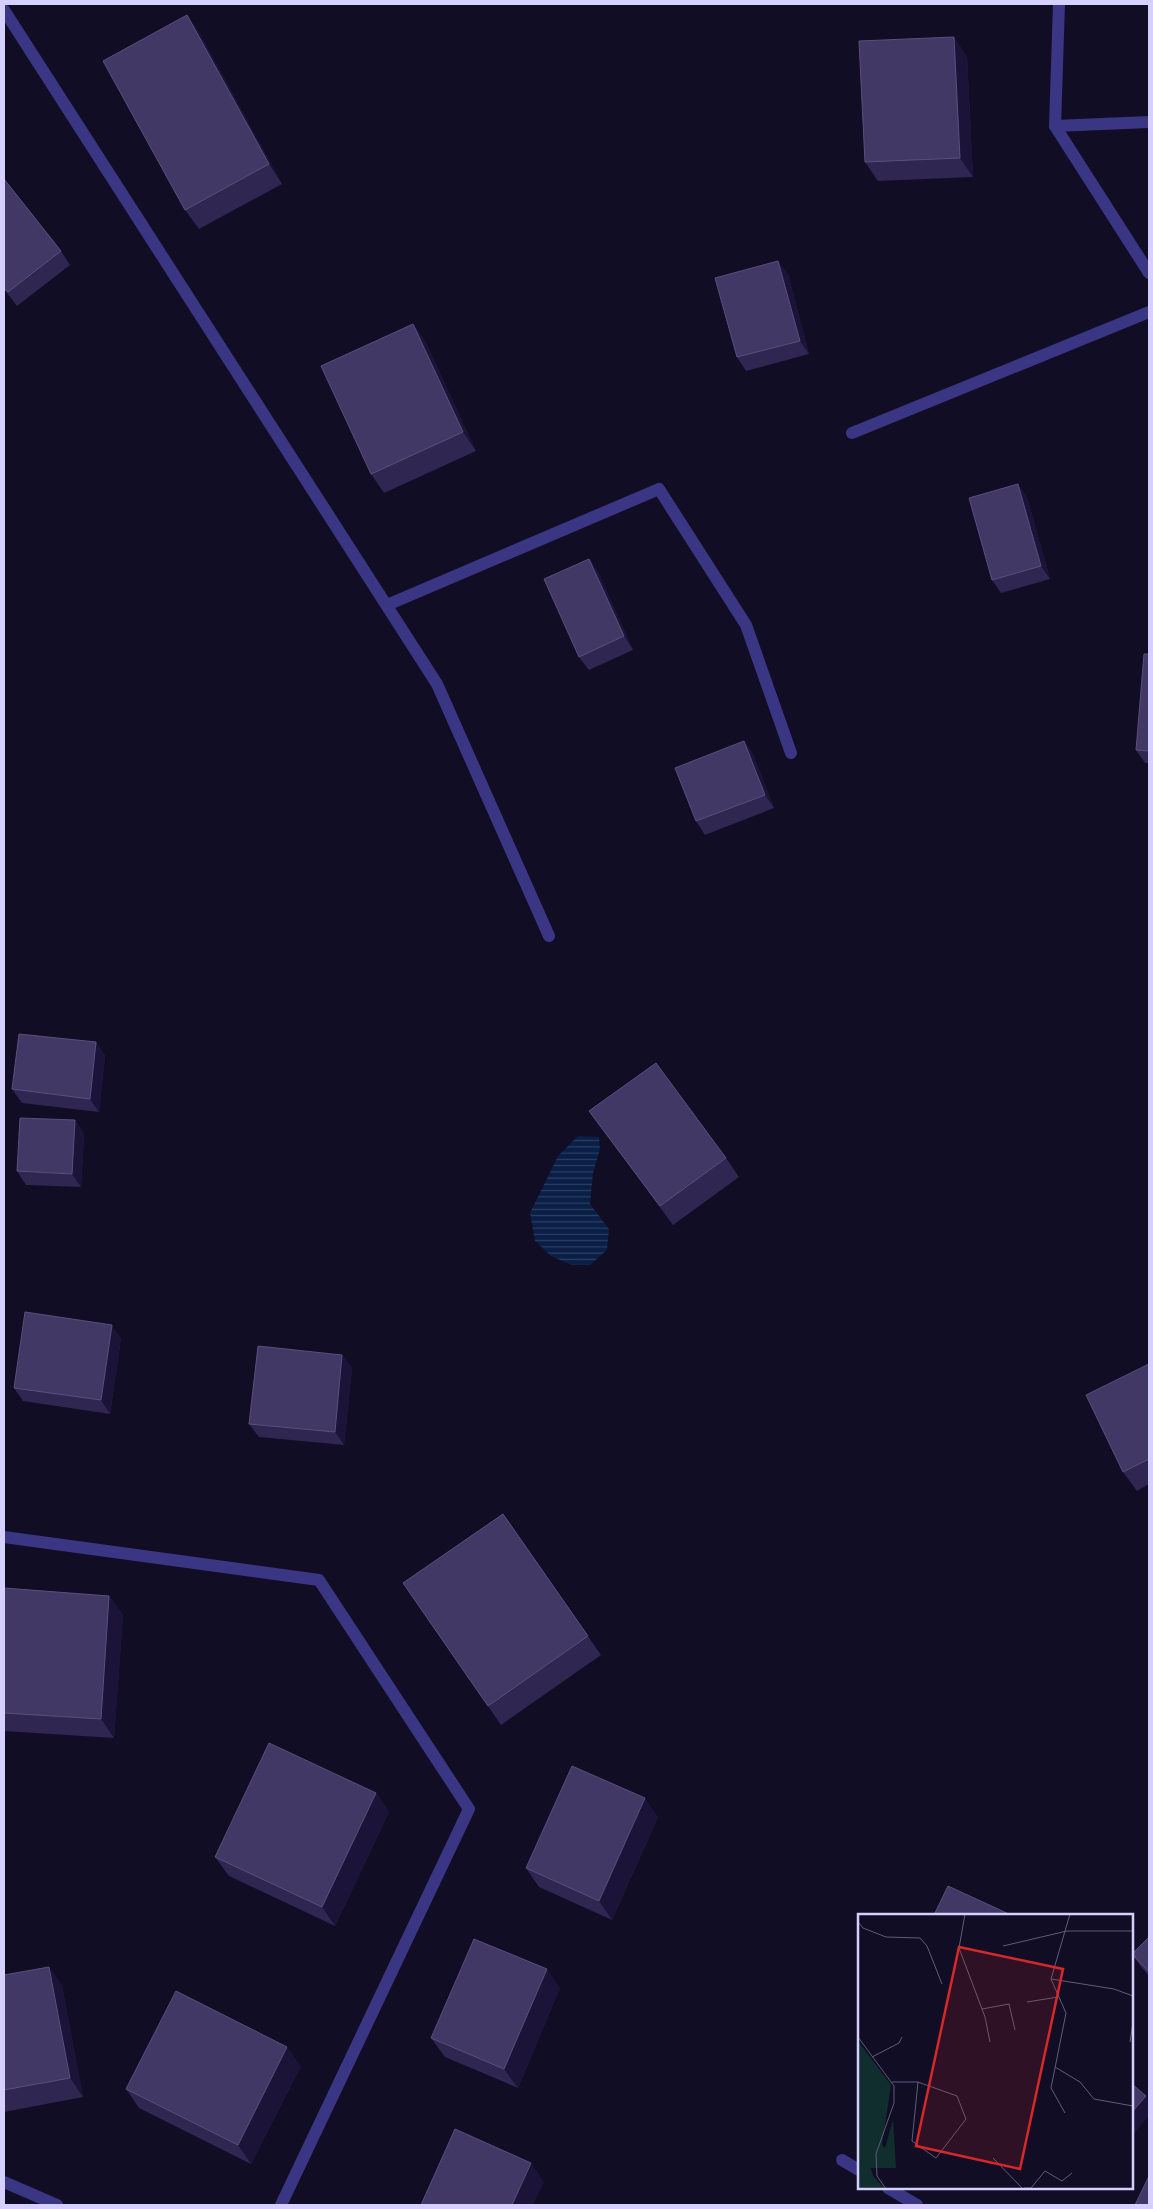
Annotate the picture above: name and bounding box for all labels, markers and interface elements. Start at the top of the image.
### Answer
inset map [858,1914,1133,2189]

